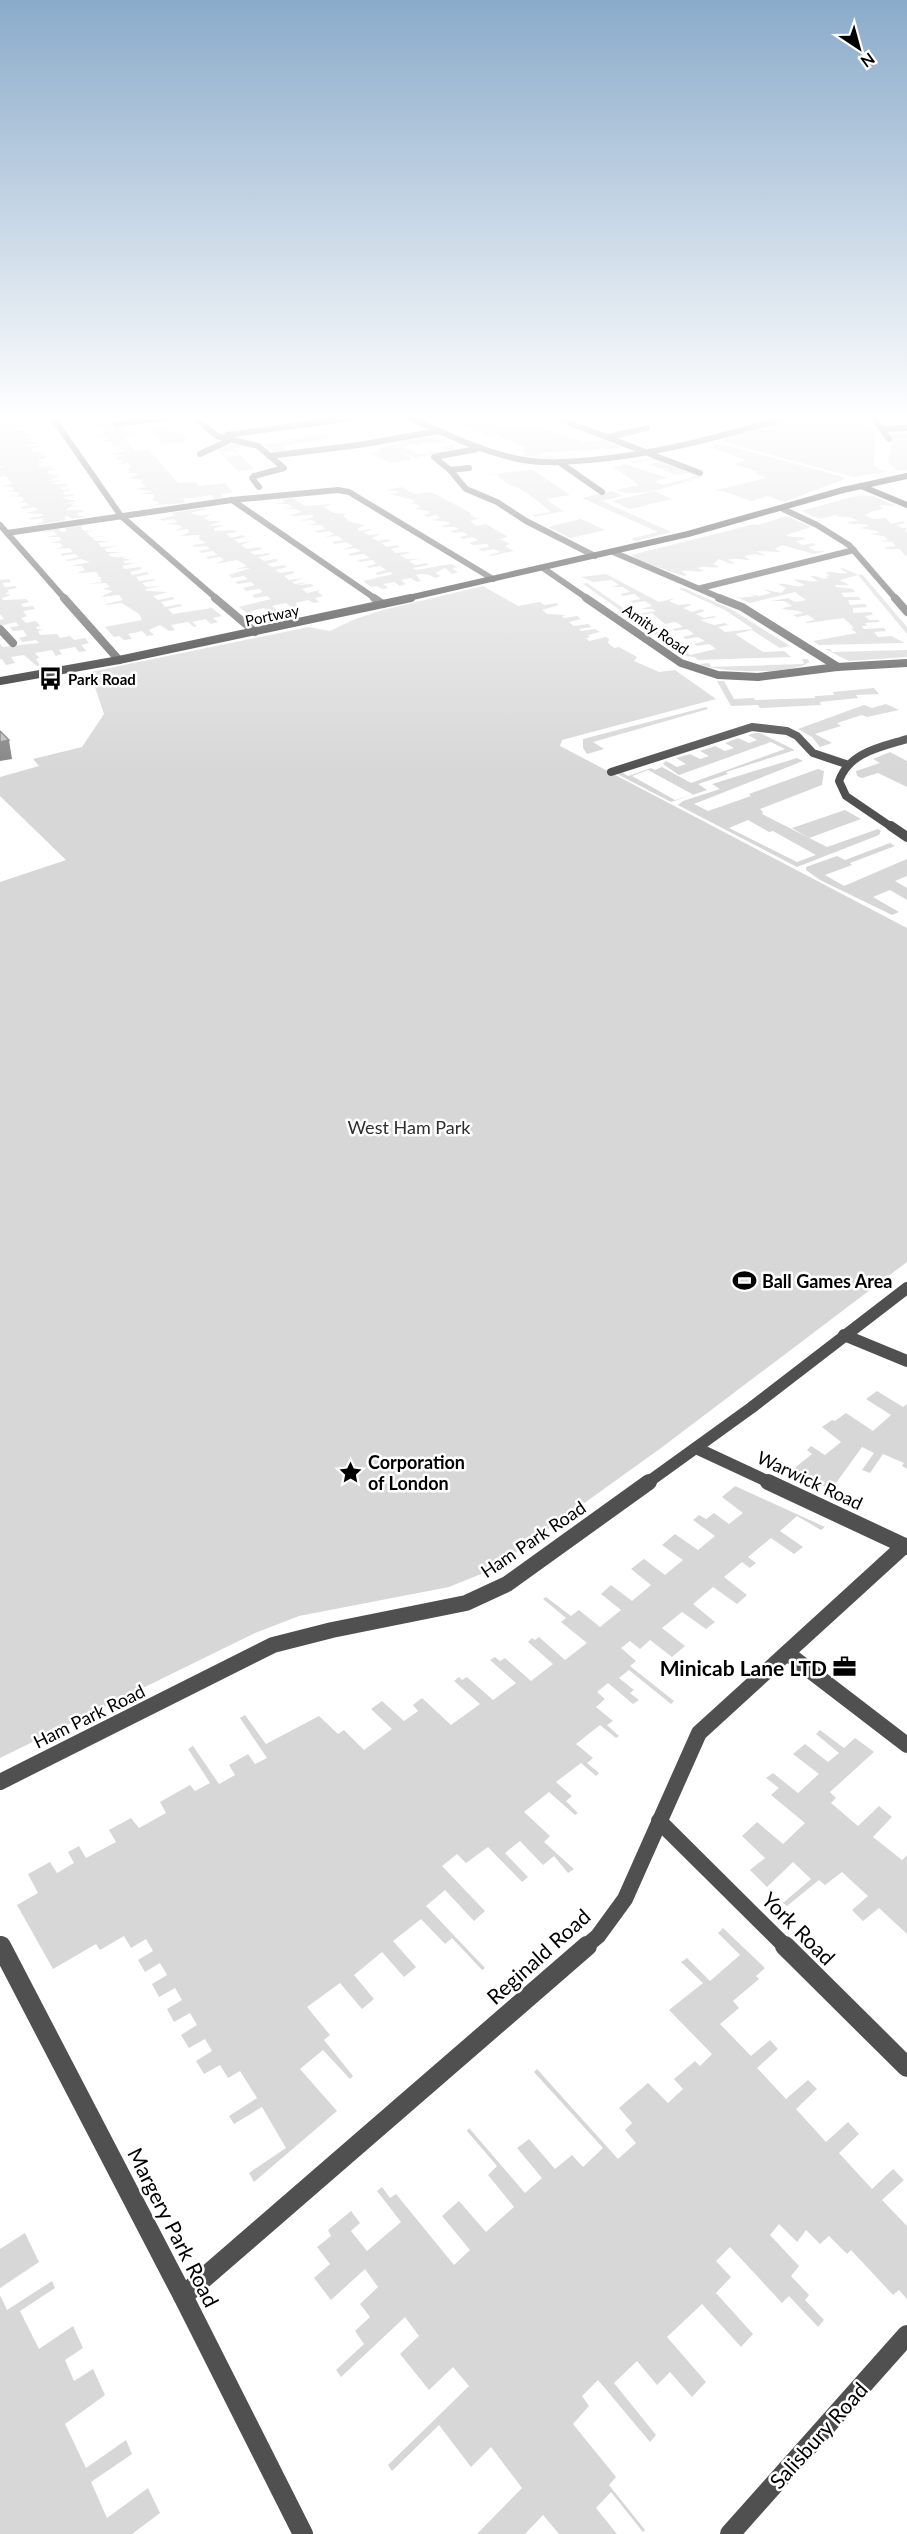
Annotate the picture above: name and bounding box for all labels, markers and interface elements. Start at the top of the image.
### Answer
north arrow [829,18,889,78]
text: N [858,49,879,72]
street label: Portway [243,600,301,629]
street label: Amity Road [620,600,692,658]
bus stop icon: Park Road [37,666,63,692]
place label: Park Road [68,670,136,688]
park label: West Ham Park [348,1116,471,1138]
sports icon: Ball Games Area [731,1268,757,1294]
place label: Ball Games Area [762,1270,892,1292]
street label: Warwick Road [754,1446,866,1514]
place label: Corporation of London [368,1451,465,1494]
place icon: Corporation of London [337,1459,363,1485]
street label: Ham Park Road [476,1496,590,1582]
office icon: Minicab Lane LTD [832,1654,858,1680]
place label: Minicab Lane LTD [660,1655,827,1680]
street label: Ham Park Road [30,1679,148,1753]
street label: York Road [757,1886,841,1970]
street label: Reginald Road [481,1903,595,2009]
street label: Margery Park Road [123,2143,225,2311]
street label: Salisbury Road [764,2377,872,2493]

